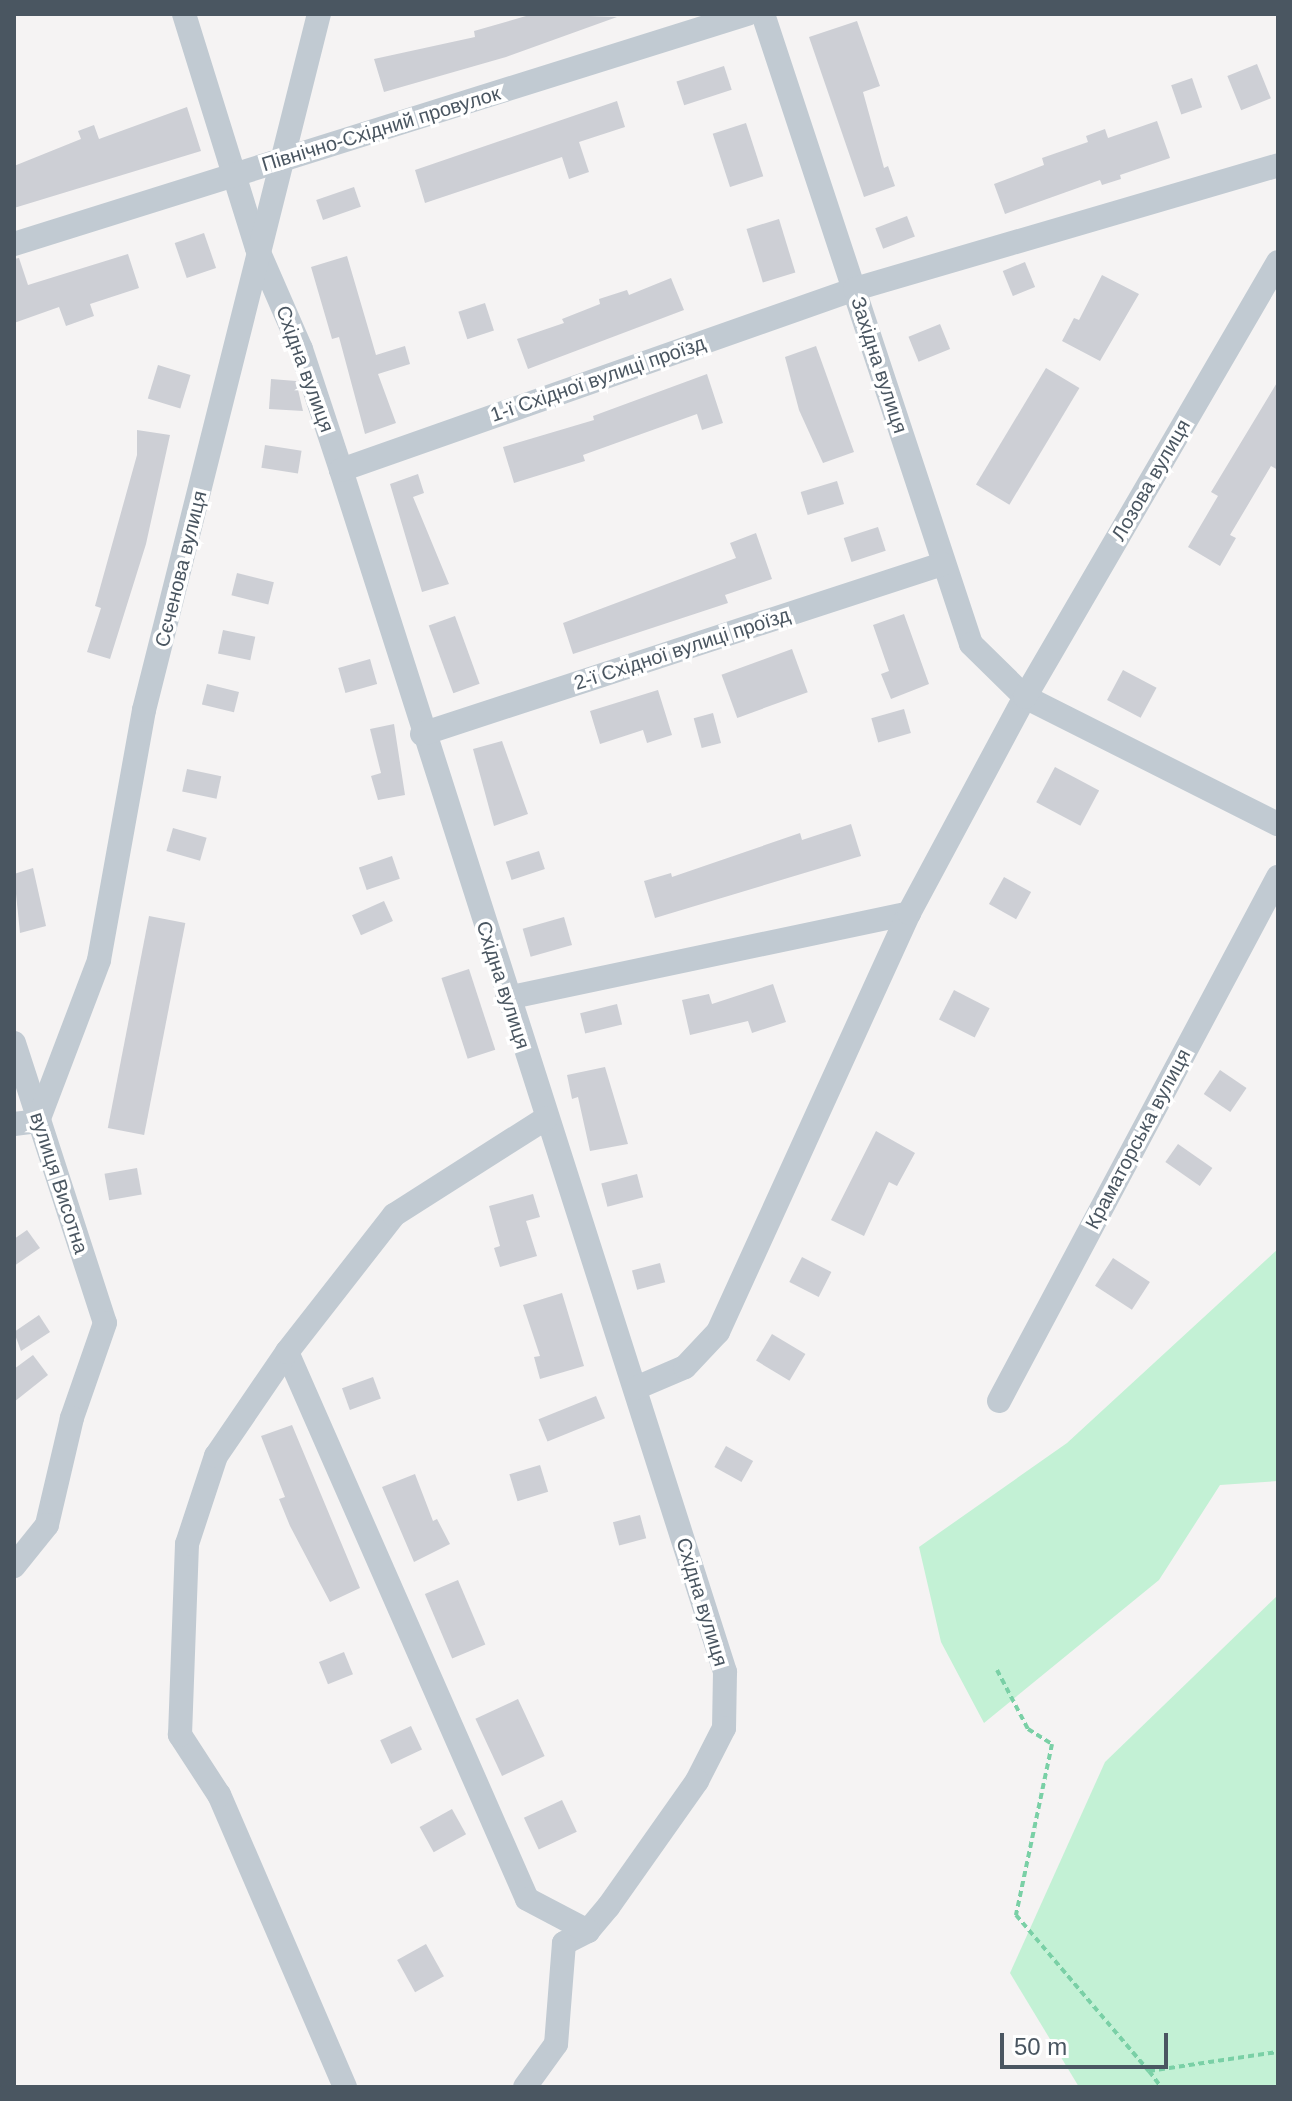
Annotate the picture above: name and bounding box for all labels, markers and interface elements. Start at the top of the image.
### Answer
street label: Північно-Східний провулок [259,81,503,177]
street label: Західна вулиця [846,294,912,436]
street label: Східна вулиця [271,302,339,436]
street label: 1-ї Східної вулиці проїзд [487,331,709,427]
street label: Лозова вулиця [1107,415,1195,545]
street label: Сєченова вулиця [150,488,212,650]
street label: 2-ї Східної вулиці проїзд [571,603,793,695]
street label: Східна вулиця [471,918,535,1052]
street label: Краматорська вулиця [1080,1045,1196,1233]
street label: вулиця Висотна [25,1109,93,1257]
street label: Східна вулиця [671,1535,733,1669]
scale bar [1004,2017,1172,2067]
text: 50 m [1014,2033,1067,2060]

